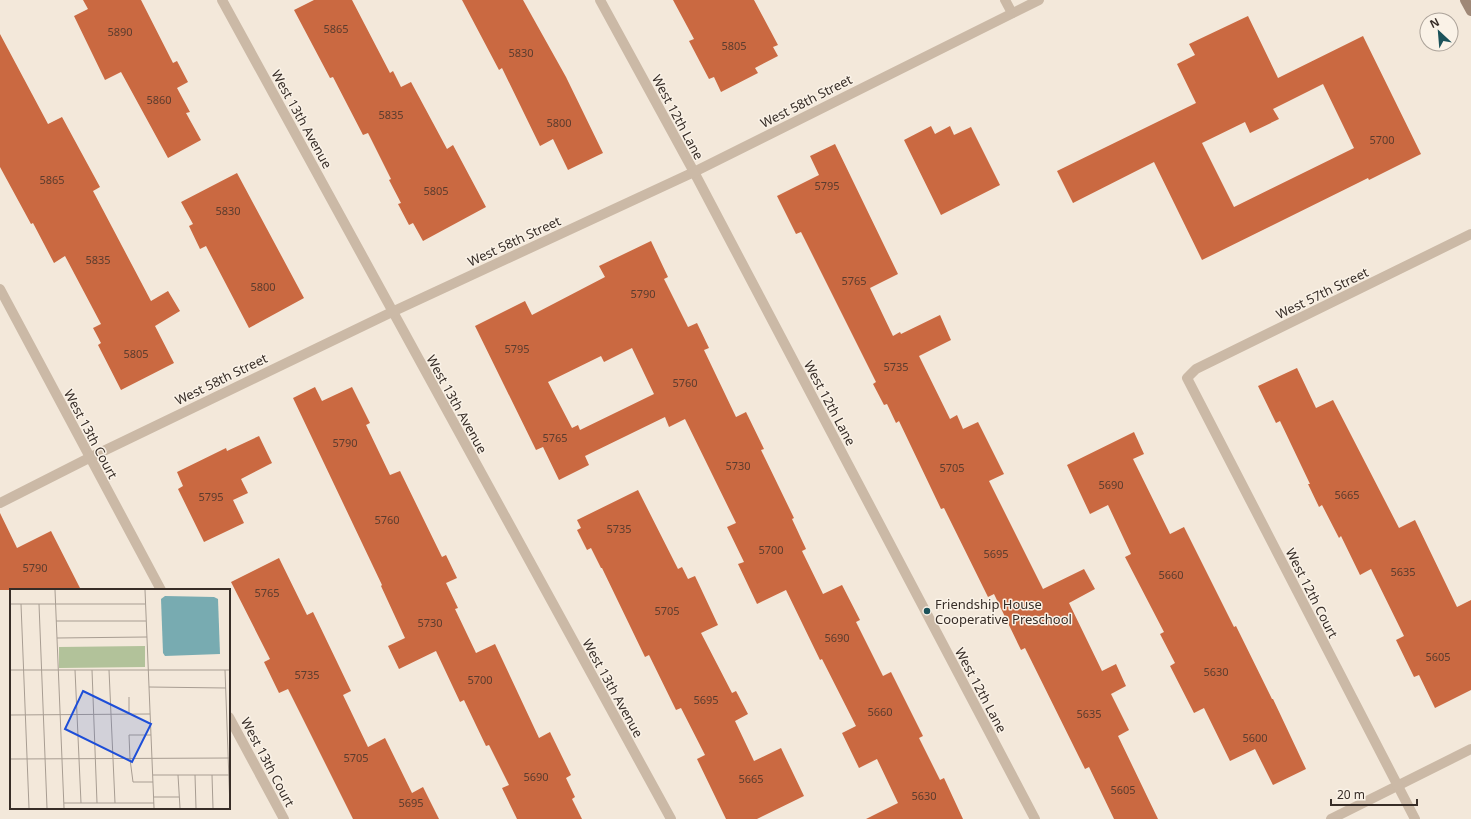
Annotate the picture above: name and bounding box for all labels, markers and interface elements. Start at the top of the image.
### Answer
north arrow [1419,12,1459,52]
text: N [1427,14,1442,31]
house number: 5865 [323,21,349,36]
house number: 5890 [107,24,133,39]
house number: 5805 [721,38,747,53]
house number: 5830 [508,45,534,60]
street label: West 13th Avenue [267,66,337,172]
street label: West 58th Street [757,70,855,132]
street label: West 12th Lane [648,71,708,163]
house number: 5860 [146,92,172,107]
house number: 5835 [378,107,404,122]
house number: 5800 [546,115,572,130]
house number: 5700 [1369,132,1395,147]
house number: 5865 [39,172,65,187]
house number: 5795 [814,178,840,193]
house number: 5805 [423,183,449,198]
house number: 5830 [215,203,241,218]
street label: West 58th Street [465,211,564,270]
house number: 5835 [85,252,111,267]
street label: West 57th Street [1273,263,1371,323]
house number: 5765 [841,273,867,288]
house number: 5800 [250,279,276,294]
house number: 5790 [630,286,656,301]
house number: 5795 [504,341,530,356]
house number: 5805 [123,346,149,361]
street label: West 58th Street [172,349,270,409]
street label: West 13th Avenue [422,351,492,457]
street label: West 12th Lane [800,357,860,449]
house number: 5735 [883,359,909,374]
house number: 5760 [672,375,698,390]
street label: West 13th Court [60,386,122,482]
house number: 5765 [542,430,568,445]
house number: 5790 [332,435,358,450]
house number: 5730 [725,458,751,473]
house number: 5705 [939,460,965,475]
house number: 5690 [1098,477,1124,492]
house number: 5665 [1334,487,1360,502]
house number: 5795 [198,489,224,504]
house number: 5760 [374,512,400,527]
house number: 5735 [606,521,632,536]
house number: 5700 [758,542,784,557]
street label: West 12th Court [1282,545,1343,641]
house number: 5695 [983,546,1009,561]
house number: 5790 [22,560,48,575]
house number: 5635 [1390,564,1416,579]
house number: 5660 [1158,567,1184,582]
house number: 5765 [254,585,280,600]
inset map [10,589,230,809]
place label: Friendship House Cooperative Preschool [935,595,1072,628]
house number: 5705 [654,603,680,618]
marker: Friendship House Cooperative Preschool [922,606,932,616]
house number: 5730 [417,615,443,630]
house number: 5690 [824,630,850,645]
street label: West 13th Avenue [578,635,648,741]
street label: West 12th Lane [951,644,1011,736]
house number: 5605 [1425,649,1451,664]
house number: 5630 [1203,664,1229,679]
house number: 5735 [294,667,320,682]
house number: 5700 [467,672,493,687]
house number: 5695 [693,692,719,707]
house number: 5660 [867,704,893,719]
house number: 5635 [1076,706,1102,721]
street label: West 13th Court [237,714,299,810]
house number: 5600 [1242,730,1268,745]
house number: 5705 [343,750,369,765]
house number: 5690 [523,769,549,784]
house number: 5665 [738,771,764,786]
scale bar [1331,781,1417,807]
house number: 5605 [1110,782,1136,797]
text: 20 m [1337,786,1365,803]
house number: 5630 [911,788,937,803]
house number: 5695 [398,795,424,810]

